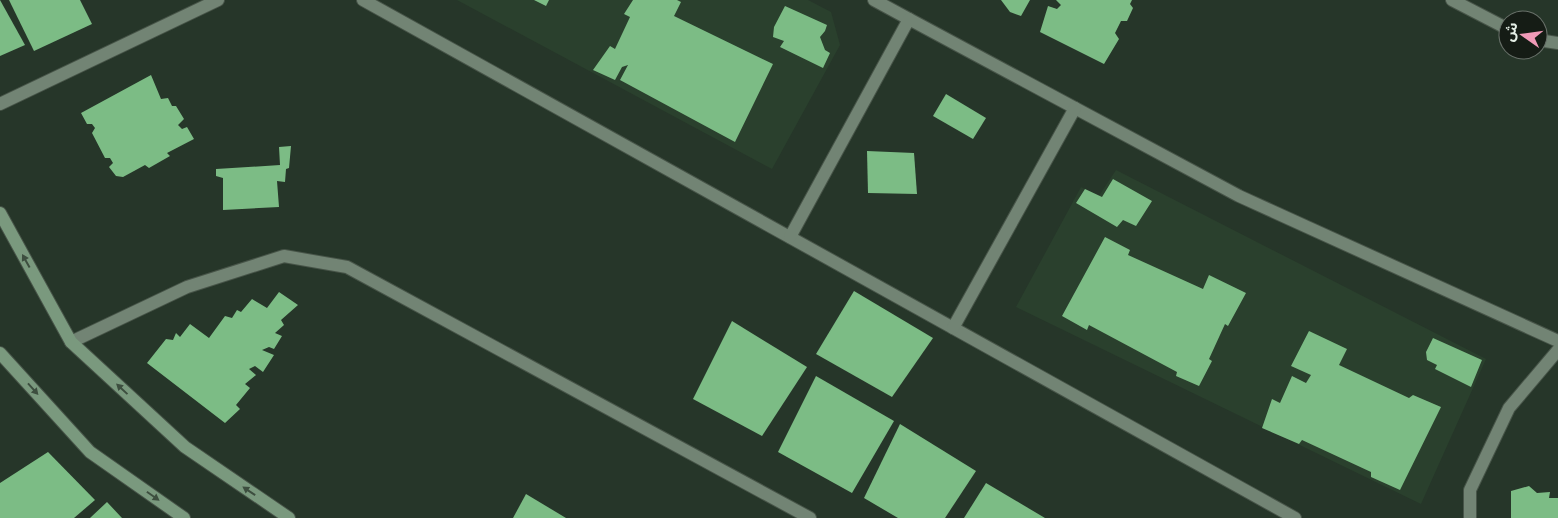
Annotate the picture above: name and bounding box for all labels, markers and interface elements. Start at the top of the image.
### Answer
north arrow [1498,10,1548,60]
text: ش [1502,21,1520,43]
one-way arrow [22,254,30,268]
one-way arrow [27,382,39,394]
one-way arrow [116,384,129,395]
one-way arrow [242,486,256,495]
one-way arrow [146,491,160,501]

